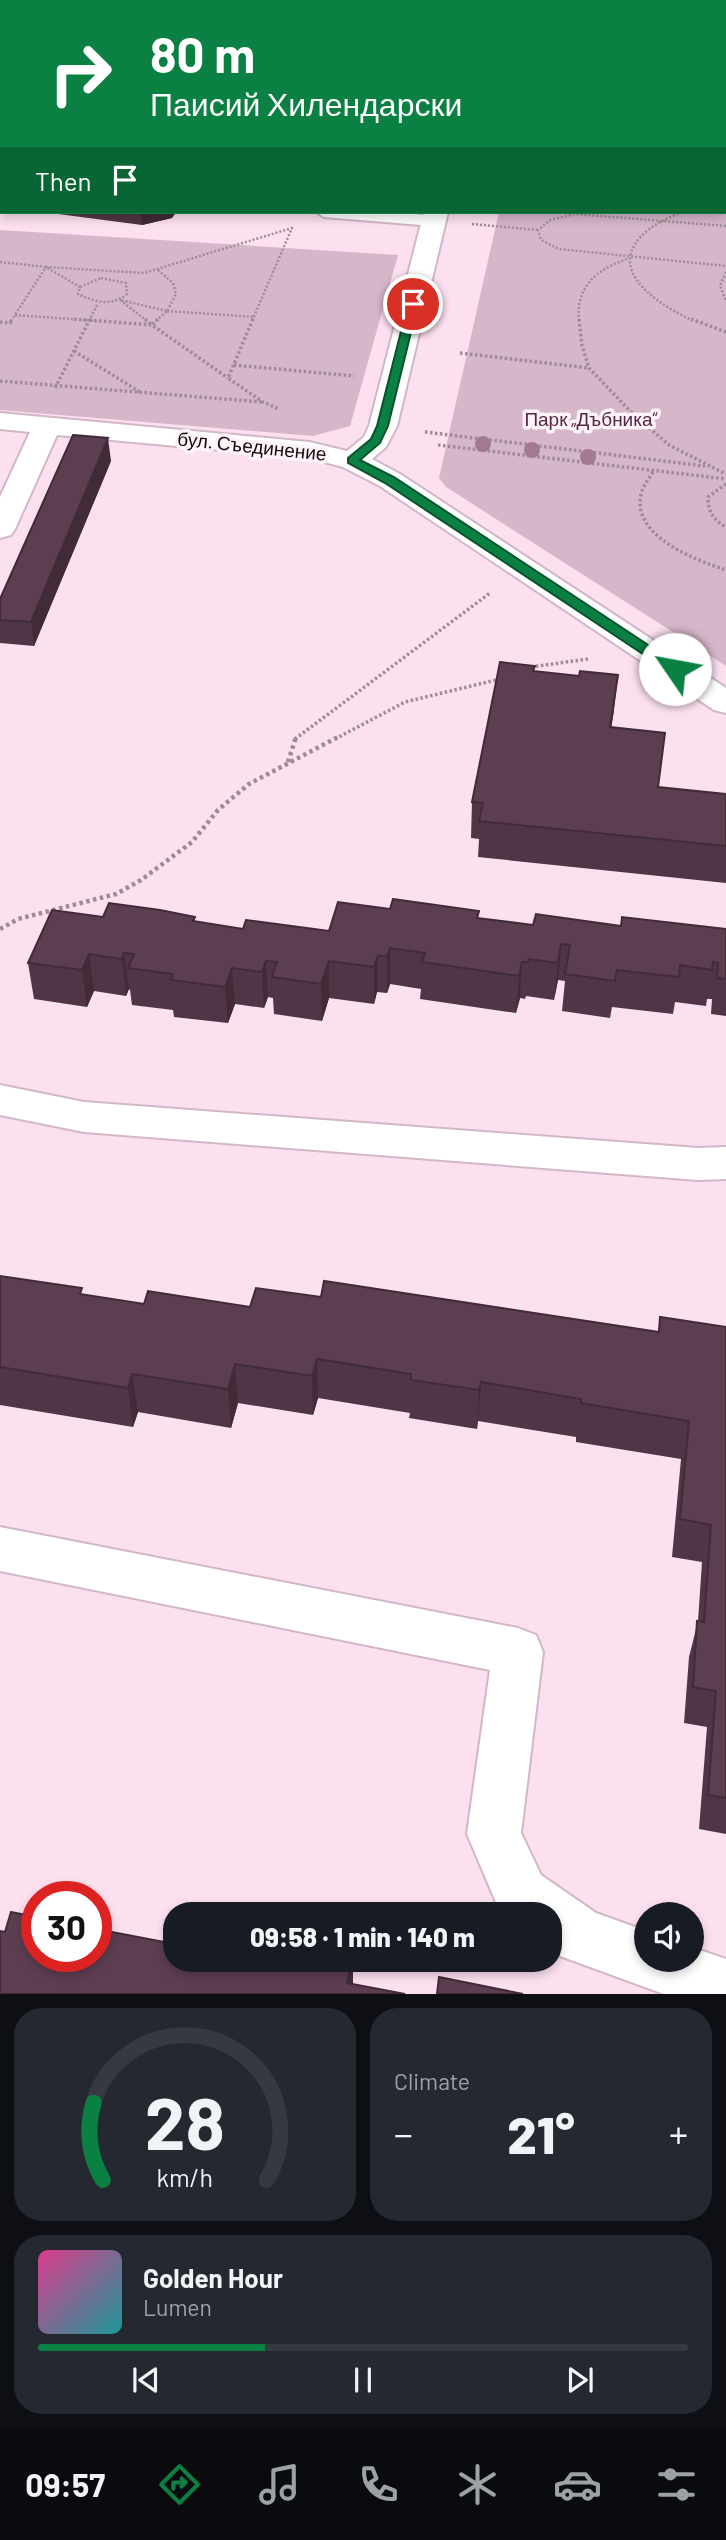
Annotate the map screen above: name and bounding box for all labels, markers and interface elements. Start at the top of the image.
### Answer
text: 80 m [150,24,255,83]
icon: right [35,28,126,119]
text: Паисий Хилендарски [150,84,462,122]
icon: arrive [106,161,144,199]
text: Then [35,165,92,196]
pin [383,274,443,334]
icon: arrive [394,285,432,323]
park label: Парк „Дъбника“ [524,407,659,430]
street label: бул. Съединение [176,426,328,465]
position arrow [638,632,712,706]
speed limit sign: 30 [21,1881,112,1972]
map controls [634,1902,704,1972]
button: sound [634,1902,704,1972]
text: 09:58 · 1 min · 140 m [250,1921,475,1952]
text: Climate [394,2067,470,2095]
text: 28 [145,2078,225,2166]
text: 21° [507,2102,575,2164]
text: − [394,2110,413,2156]
text: + [669,2110,688,2156]
text: km/h [157,2162,213,2192]
text: Golden Hour [143,2262,283,2293]
text: Lumen [143,2293,212,2321]
icon: previous [127,2361,165,2399]
icon: pause [344,2361,382,2399]
icon: next [561,2361,599,2399]
icon: directions [155,2460,204,2509]
icon: music [255,2460,304,2509]
icon: phone [354,2460,403,2509]
icon: climate [453,2460,502,2509]
icon: car [553,2460,602,2509]
icon: filters [652,2460,701,2509]
text: 09:57 [25,2465,105,2503]

